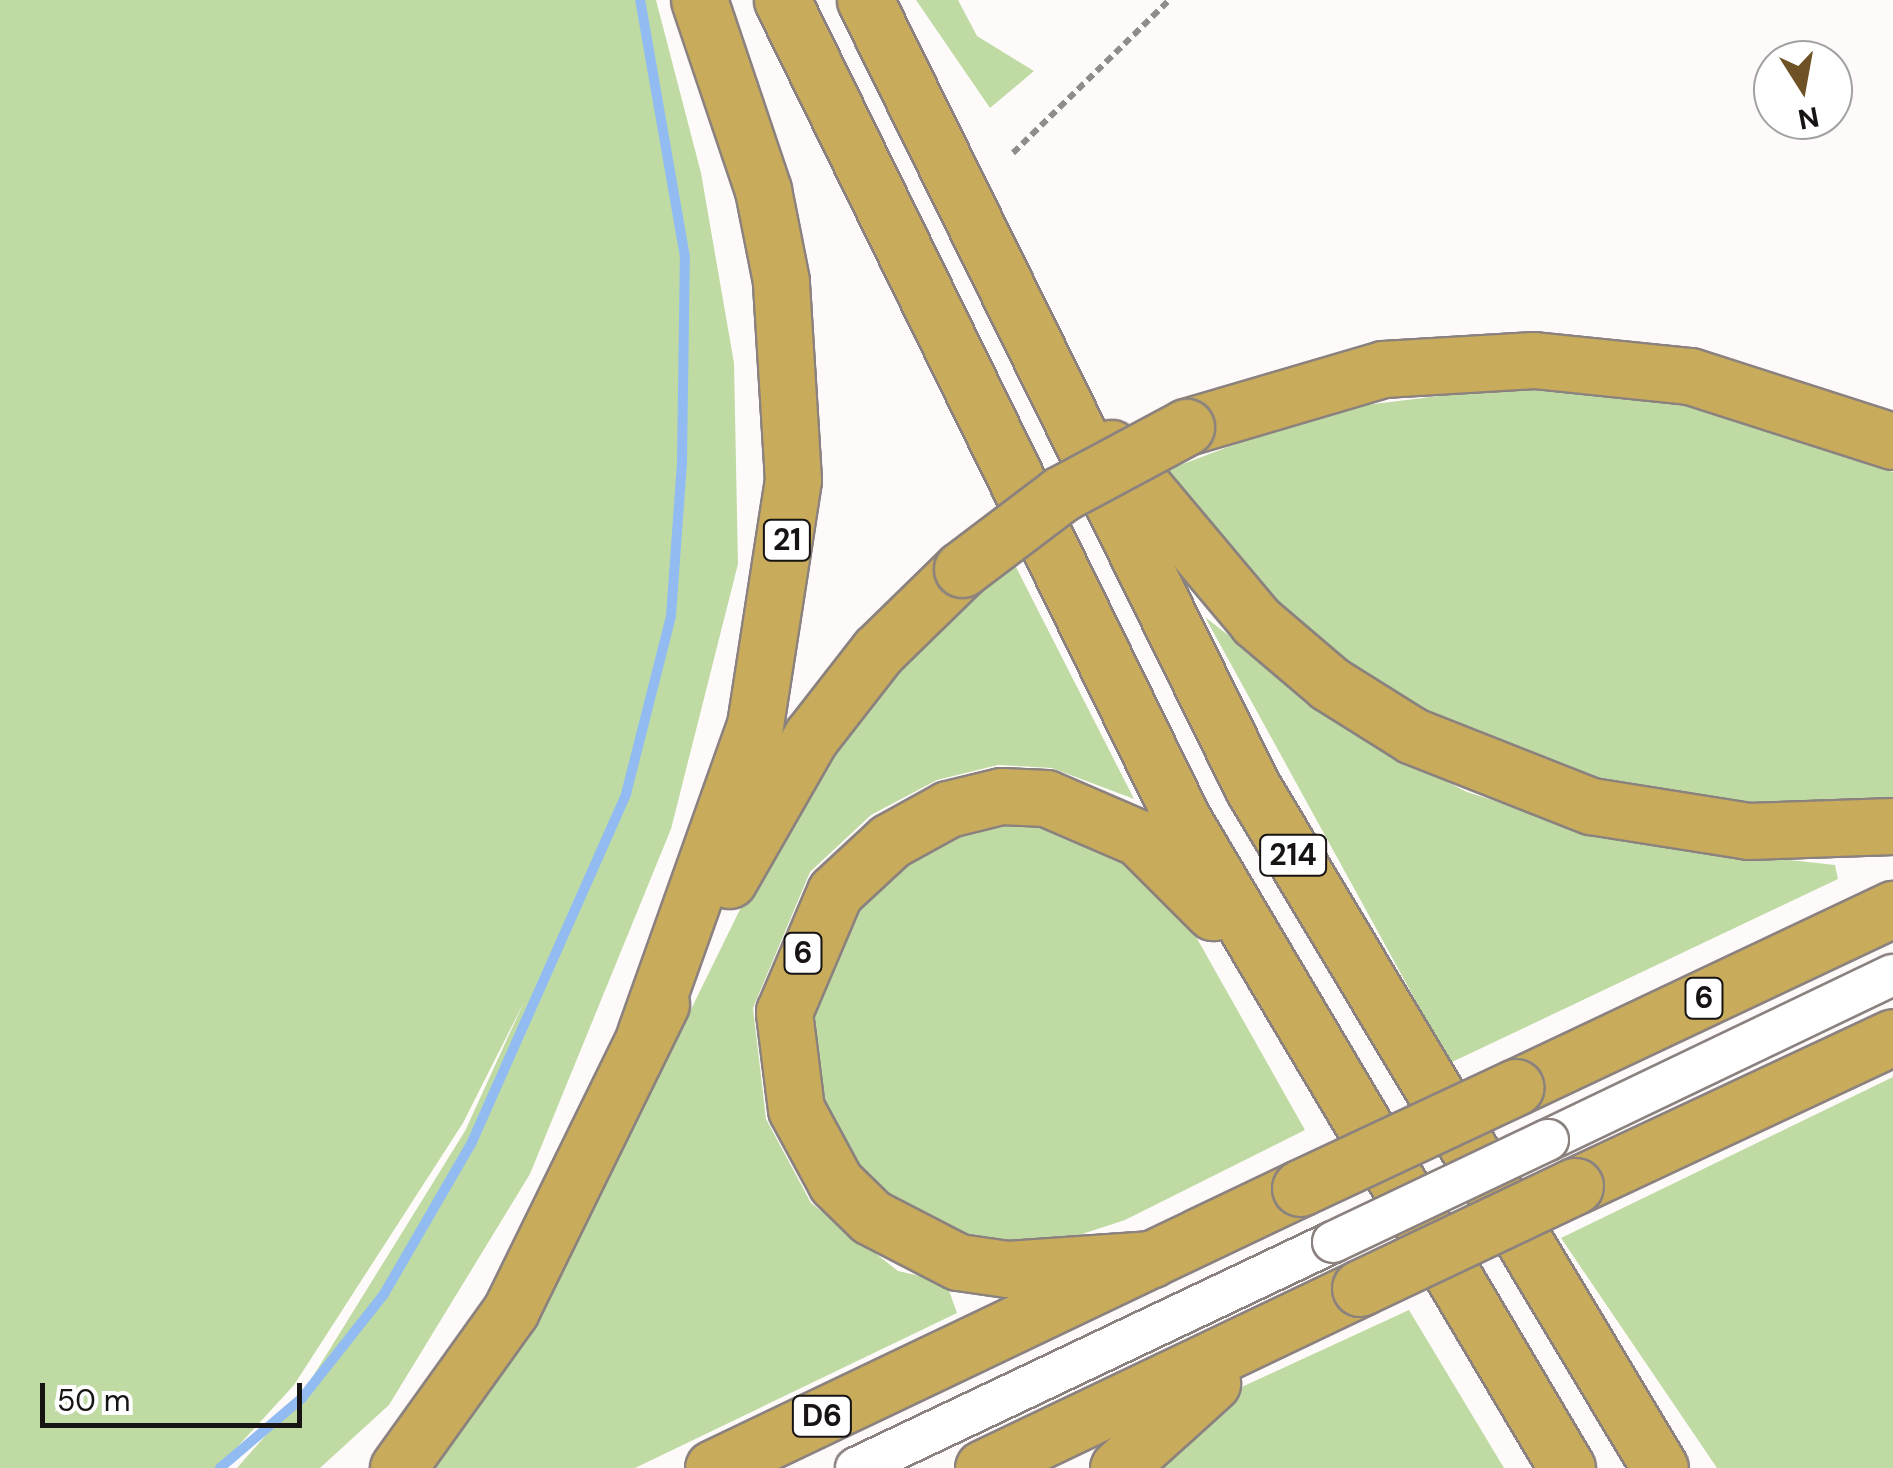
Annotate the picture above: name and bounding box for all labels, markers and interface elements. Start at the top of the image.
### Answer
north arrow [1753,40,1853,140]
text: N [1795,98,1822,138]
road number: 21 [762,515,812,565]
road number: 214 [1258,830,1328,880]
road number: 6 [783,928,823,978]
road number: 6 [1684,973,1724,1023]
scale bar [45,1363,308,1425]
text: 50 m [57,1381,131,1420]
road number: D6 [790,1391,854,1441]

